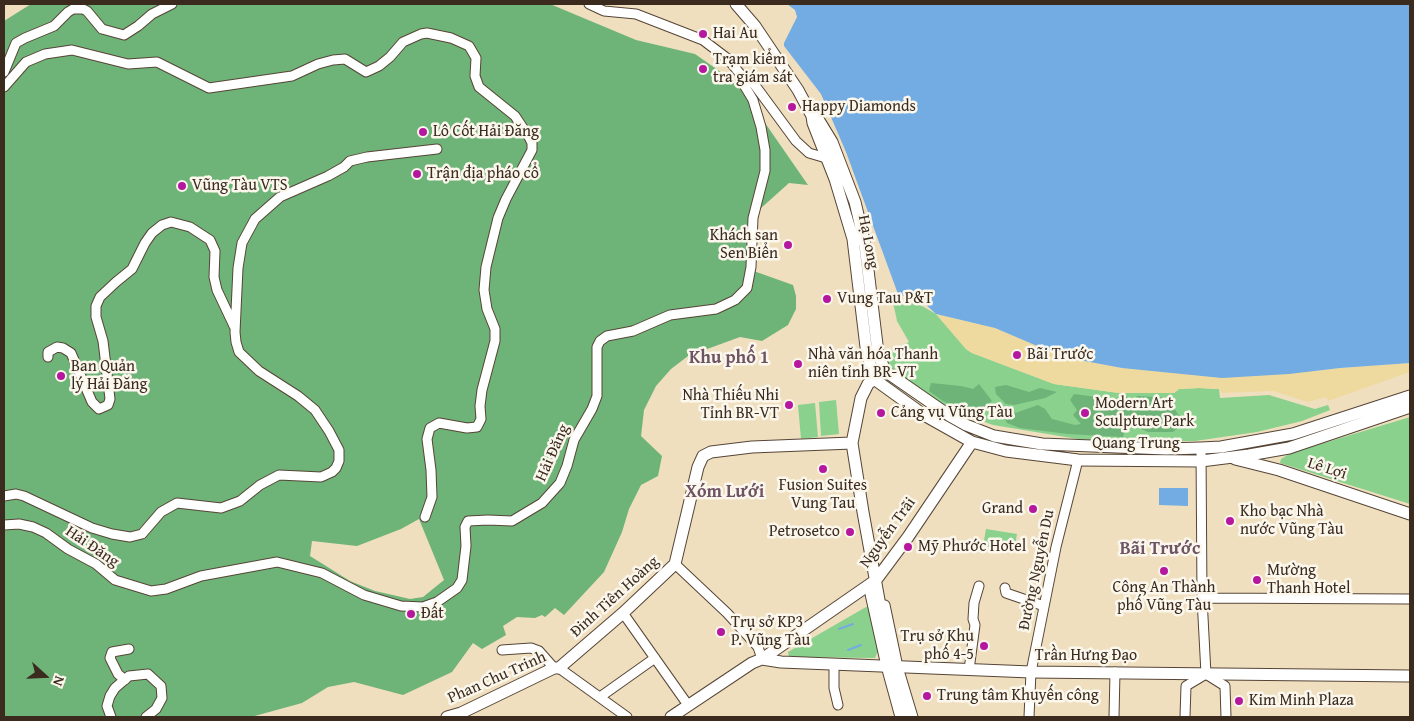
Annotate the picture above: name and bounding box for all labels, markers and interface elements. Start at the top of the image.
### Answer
place label: Hai Au [713,24,758,44]
marker: Hai Au [697,28,709,40]
place label: Trạm kiểm tra giám sát [713,50,792,88]
marker: Trạm kiểm tra giám sát [697,63,709,75]
place label: Happy Diamonds [802,97,916,117]
marker: Happy Diamonds [786,101,798,113]
place label: Lô Cốt Hải Đăng [433,122,539,142]
marker: Lô Cốt Hải Đăng [417,126,429,138]
place label: Trận địa pháo cổ [427,164,539,184]
marker: Trận địa pháo cổ [411,168,423,180]
place label: Vũng Tàu VTS [192,176,288,196]
marker: Vũng Tàu VTS [176,180,188,192]
street label: Hạ Long [853,213,883,271]
place label: Khách sạn Sen Biển [710,226,778,264]
marker: Khách sạn Sen Biển [782,239,794,251]
place label: Vung Tau P&T [837,289,933,309]
marker: Vung Tau P&T [821,293,833,305]
place label: Nhà văn hóa Thanh niên tỉnh BR-VT [808,345,938,383]
place label: Bãi Trước [1027,345,1093,365]
district label: Khu phố 1 [689,347,769,369]
marker: Bãi Trước [1011,349,1023,361]
place label: Ban Quản lý Hải Đăng [71,357,147,395]
marker: Nhà văn hóa Thanh niên tỉnh BR-VT [792,358,804,370]
marker: Ban Quản lý Hải Đăng [55,370,67,382]
place label: Nhà Thiếu Nhi Tỉnh BR-VT [682,386,779,424]
place label: Modern Art Sculpture Park [1095,394,1194,432]
marker: Nhà Thiếu Nhi Tỉnh BR-VT [783,399,795,411]
place label: Cảng vụ Vũng Tàu [891,403,1013,423]
marker: Cảng vụ Vũng Tàu [875,407,887,419]
marker: Modern Art Sculpture Park [1079,407,1091,419]
street label: Hải Đăng [532,421,574,485]
street label: Quang Trung [1092,434,1180,454]
street label: Lê Lợi [1305,454,1349,484]
marker: Fusion Suites Vung Tau [817,463,829,475]
place label: Fusion Suites Vung Tau [779,476,867,514]
district label: Xóm Lưới [686,481,764,503]
street label: Nguyễn Trãi [856,494,920,572]
place label: Grand [982,499,1023,519]
place label: Kho bạc Nhà nước Vũng Tàu [1240,502,1343,540]
marker: Grand [1027,503,1039,515]
street label: Đường Nguyễn Du [1015,508,1059,632]
marker: Kho bạc Nhà nước Vũng Tàu [1224,515,1236,527]
street label: Hải Đăng [62,522,122,572]
place label: Petrosetco [769,522,840,542]
marker: Petrosetco [844,526,856,538]
place label: Mỹ Phước Hotel [918,537,1026,557]
district label: Bãi Trước [1120,538,1200,560]
marker: Mỹ Phước Hotel [902,541,914,553]
street label: Đinh Tiên Hoàng [567,552,663,642]
place label: Mường Thanh Hotel [1267,561,1350,599]
marker: Công An Thành phố Vũng Tàu [1158,565,1170,577]
marker: Mường Thanh Hotel [1251,574,1263,586]
place label: Công An Thành phố Vũng Tàu [1112,578,1216,616]
place label: Đất [421,604,444,624]
marker: Đất [405,608,417,620]
place label: Trụ sở KP3 P. Vũng Tàu [731,613,810,651]
marker: Trụ sở KP3 P. Vũng Tàu [715,626,727,638]
place label: Trụ sở Khu phố 4-5 [900,627,974,665]
marker: Trụ sở Khu phố 4-5 [978,640,990,652]
street label: Trần Hưng Đạo [1035,646,1137,666]
street label: Phan Chu Trinh [445,648,549,708]
north arrow [20,651,70,701]
text: N [48,673,70,689]
place label: Trung tâm Khuyến công [937,686,1099,706]
marker: Trung tâm Khuyến công [921,690,933,702]
place label: Kim Minh Plaza [1249,691,1354,711]
marker: Kim Minh Plaza [1233,695,1245,707]

